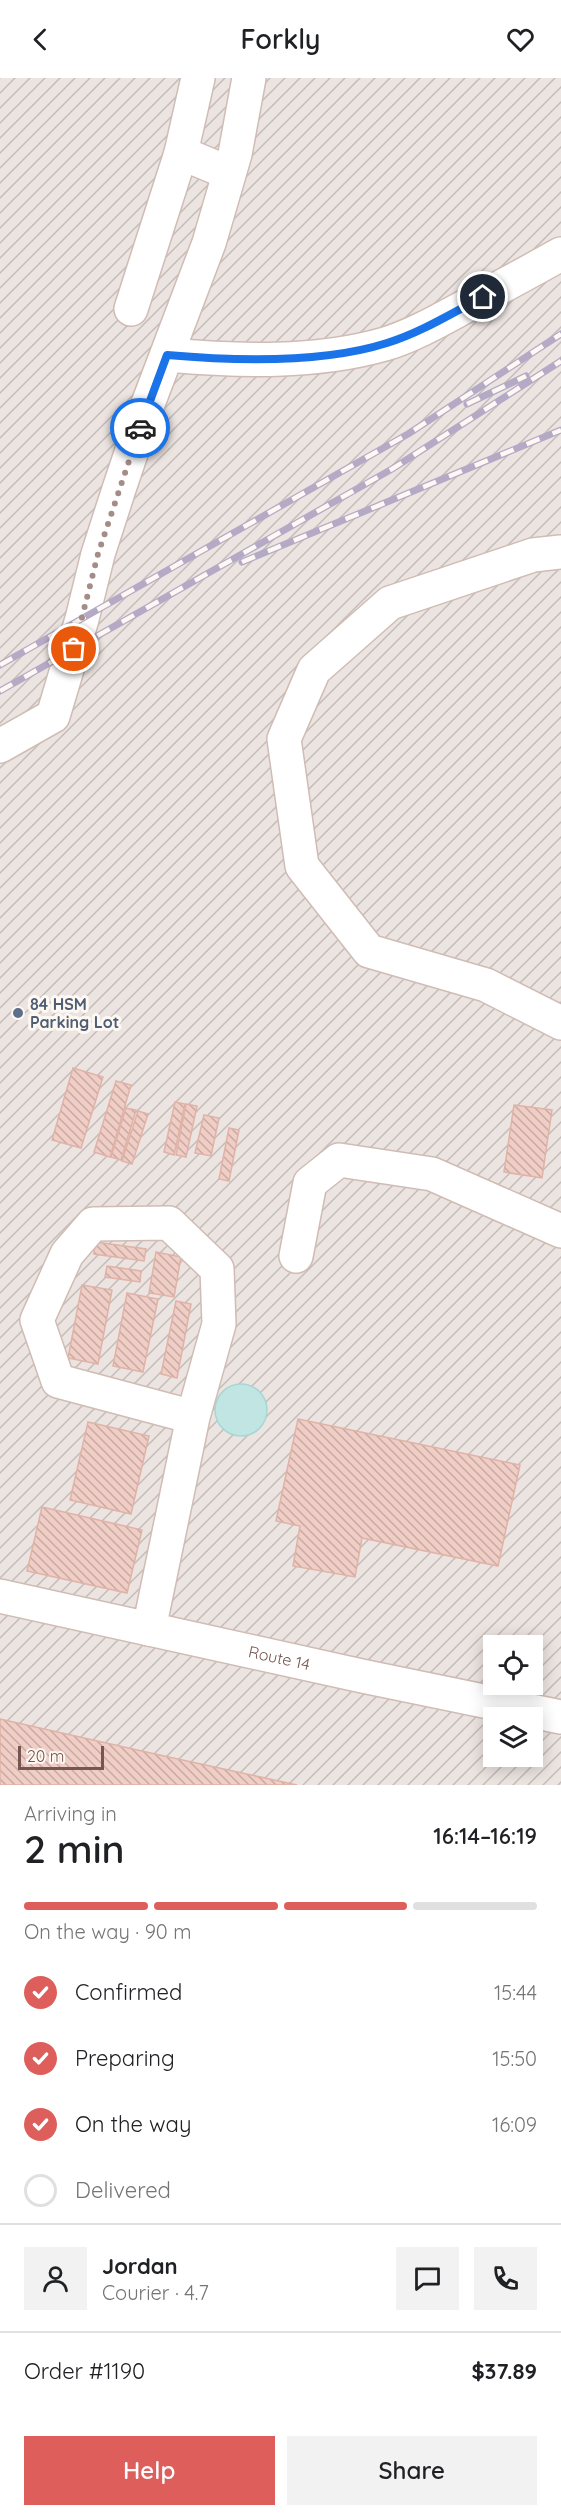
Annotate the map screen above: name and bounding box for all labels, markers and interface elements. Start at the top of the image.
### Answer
text: Forkly [241,22,320,56]
icon: back [24,23,57,56]
icon: heart [504,23,537,56]
pin [457,271,508,322]
icon: home [466,280,499,313]
courier [110,398,170,458]
icon: car [124,412,157,445]
pin [48,623,99,674]
icon: bag [57,632,90,665]
place label: 84 HSM Parking Lot [30,994,119,1032]
marker: 84 HSM Parking Lot [11,1006,25,1020]
map controls [483,1635,543,1767]
button: locate [483,1635,543,1695]
street label: Route 14 [247,1641,312,1674]
button: layers [483,1707,543,1767]
scale bar [18,1743,104,1770]
text: 20 m [27,1746,64,1766]
text: Arriving in [24,1801,117,1826]
text: 16:14–16:19 [433,1822,537,1850]
text: 2 min [24,1824,125,1873]
text: On the way · 90 m [24,1919,191,1944]
icon: check [24,1976,57,2009]
text: Confirmed [75,1978,182,2006]
text: 15:44 [494,1980,537,2005]
icon: check [24,2042,57,2075]
text: Preparing [75,2044,175,2072]
text: 15:50 [492,2046,537,2071]
icon: check [24,2108,57,2141]
text: On the way [75,2110,191,2138]
text: 16:09 [492,2112,537,2137]
text: Delivered [75,2176,171,2204]
button: person [24,2247,87,2310]
button: chat [396,2247,459,2310]
button: phone [474,2247,537,2310]
text: Jordan [102,2252,178,2280]
text: Courier · 4.7 [102,2280,209,2305]
text: Order #1190 [24,2357,145,2385]
text: $37.89 [471,2357,537,2385]
button: Help [24,2436,275,2505]
button: Share [287,2436,537,2505]

